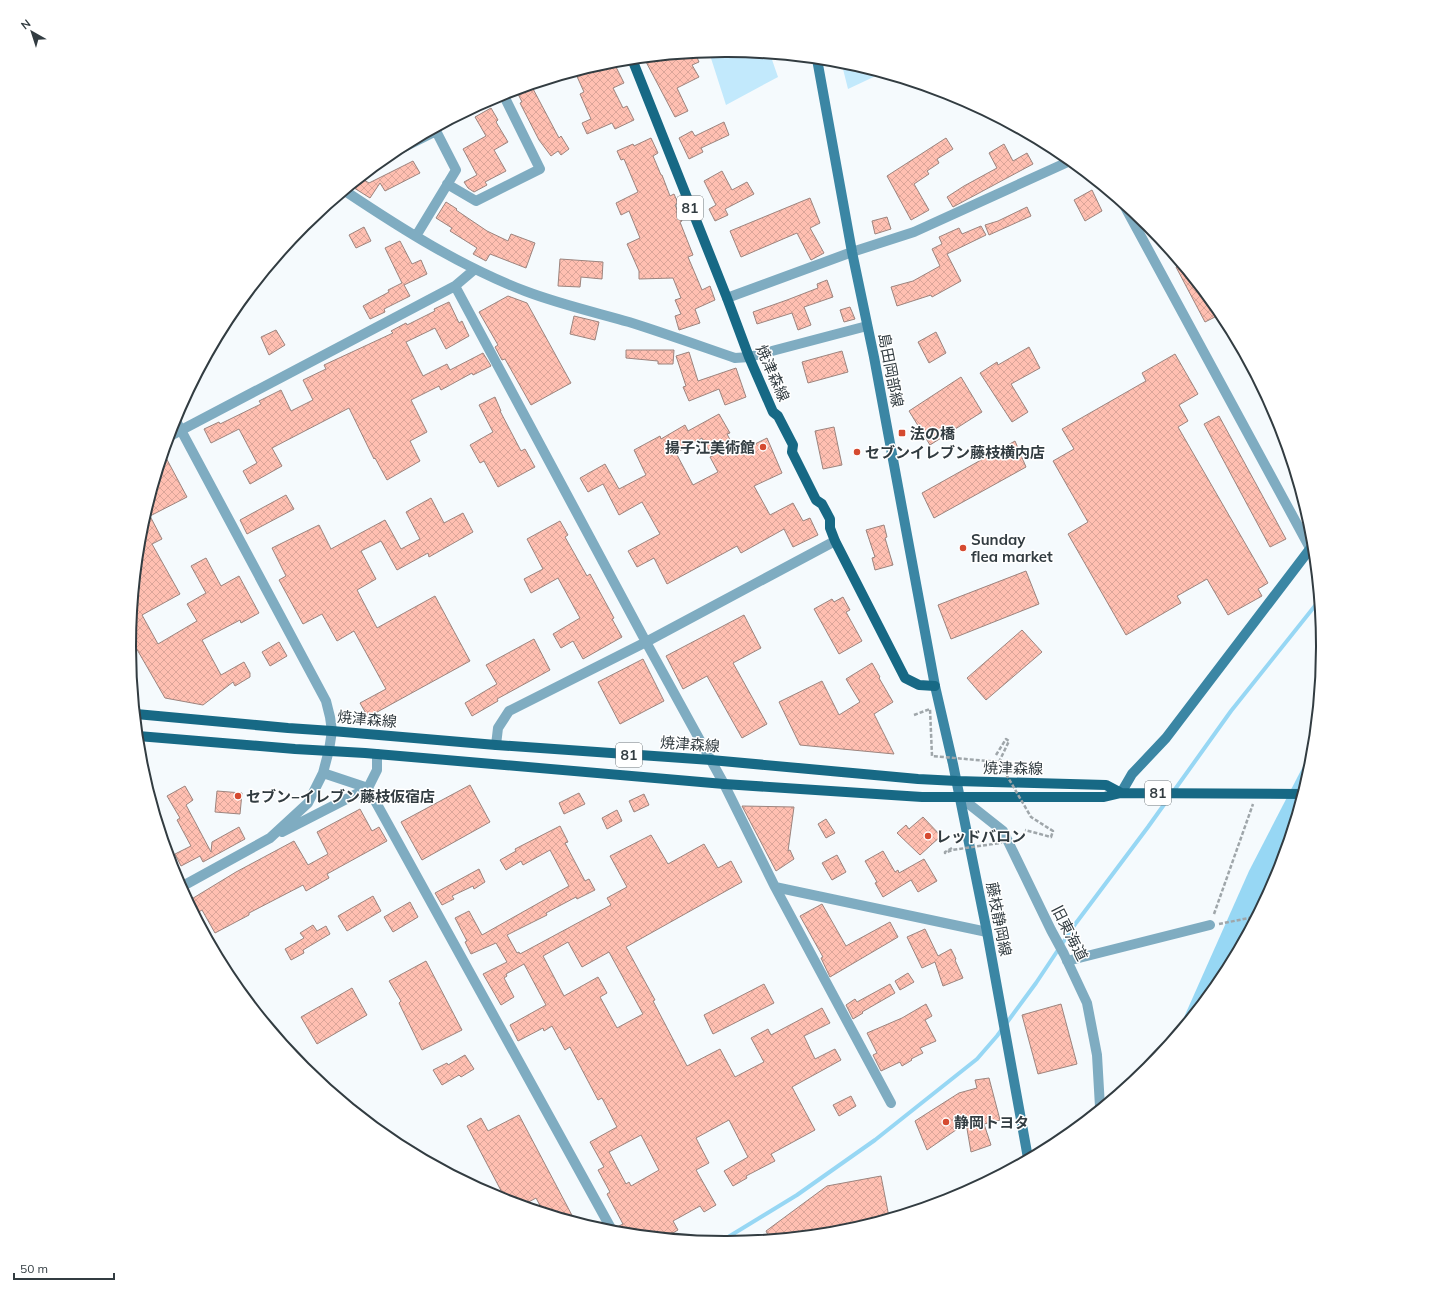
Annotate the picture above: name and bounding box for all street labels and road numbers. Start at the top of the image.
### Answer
road number: 81 [677,196,703,220]
street label: 島田岡部線 [875,331,907,409]
street label: 焼津森線 [752,342,794,404]
street label: 焼津森線 [336,707,398,731]
street label: 焼津森線 [659,732,721,756]
road number: 81 [616,743,642,767]
street label: 焼津森線 [983,758,1043,778]
road number: 81 [1145,781,1171,805]
street label: 藤枝静岡線 [983,880,1015,958]
street label: 旧東海道 [1048,902,1092,964]

